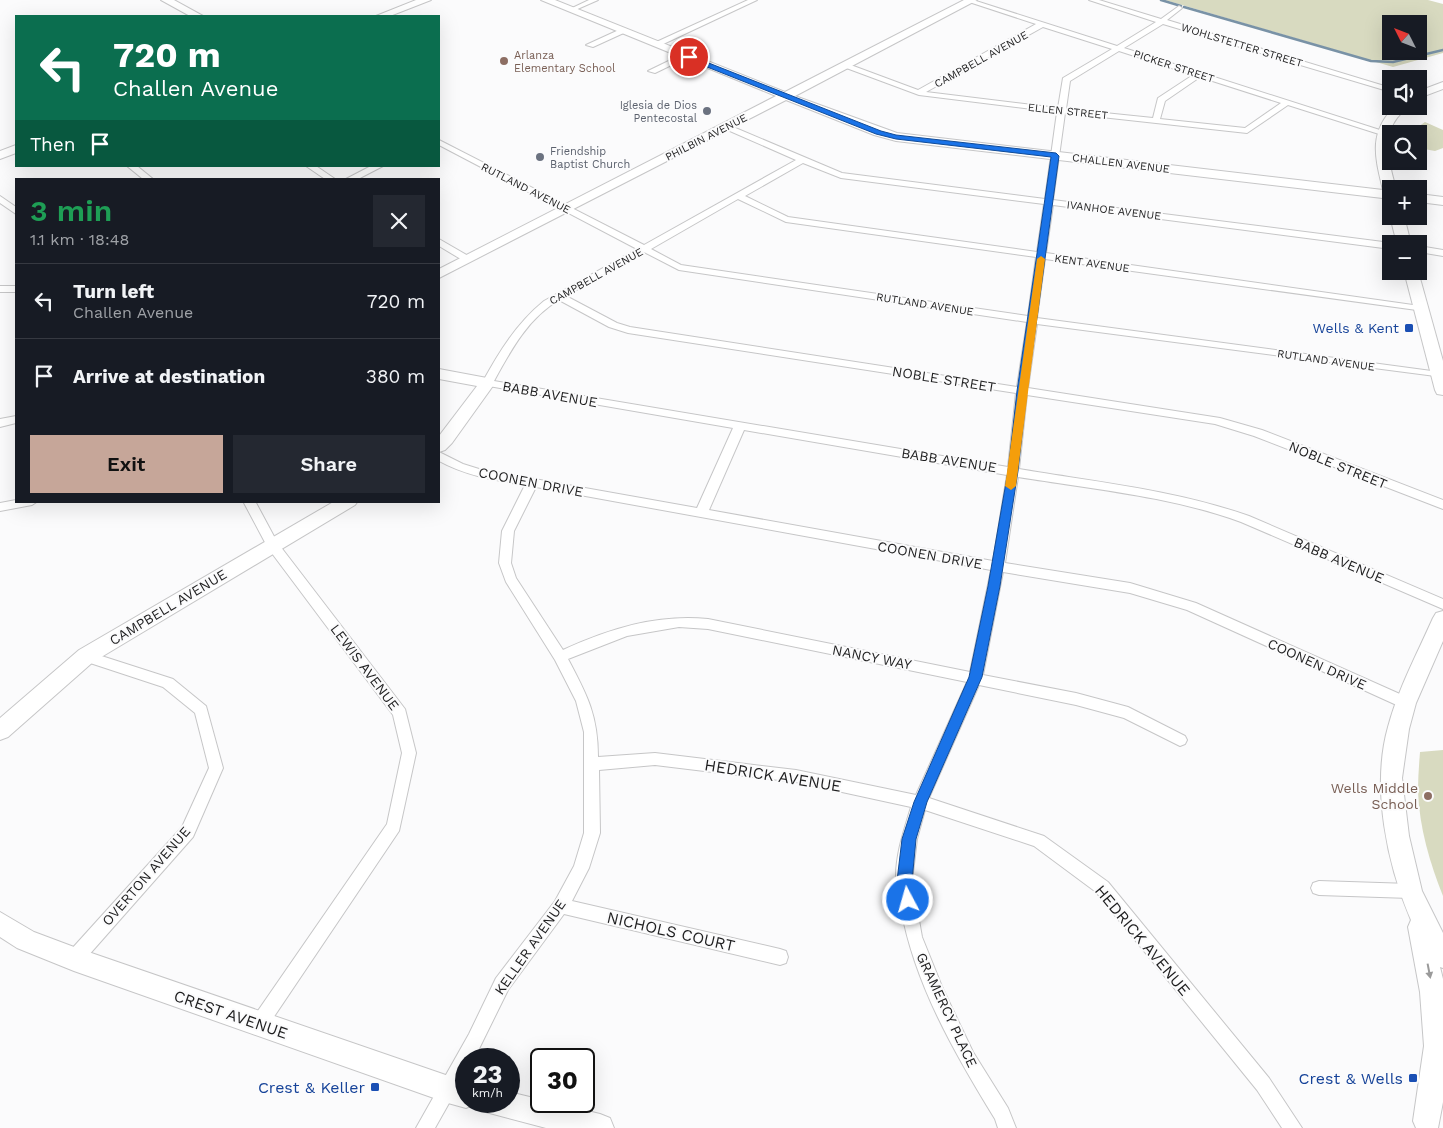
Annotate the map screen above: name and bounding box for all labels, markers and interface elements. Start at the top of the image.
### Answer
north arrow [1382,15,1428,60]
map controls [1382,15,1427,280]
street label: WOHLSTETTER STREET [1179,21,1305,70]
street label: CAMPBELL AVENUE [932,28,1030,91]
text: 720 m [113,34,221,76]
icon: left [30,35,95,100]
pin [668,36,710,78]
icon: arrive [675,43,703,71]
street label: PICKER STREET [1132,47,1216,86]
place label: Arlanza Elementary School [514,49,616,75]
marker: Arlanza Elementary School [498,55,510,67]
button: sound [1382,70,1427,115]
text: Challen Avenue [113,76,278,101]
place label: Iglesia de Dios Pentecostal [620,99,698,125]
street label: ELLEN STREET [1027,101,1109,122]
marker: Iglesia de Dios Pentecostal [701,105,713,117]
street label: PHILBIN AVENUE [663,111,749,164]
button: search [1382,125,1427,170]
icon: arrive [86,130,114,158]
text: Then [30,133,76,156]
place label: Friendship Baptist Church [550,145,630,171]
marker: Friendship Baptist Church [534,151,546,163]
street label: CHALLEN AVENUE [1071,151,1170,176]
street label: RUTLAND AVENUE [479,160,573,217]
button: + [1382,180,1427,225]
text: 3 min [30,193,112,228]
button: close [373,195,425,247]
street label: IVANHOE AVENUE [1066,198,1162,223]
text: 1.1 km · 18:48 [30,230,129,249]
button: − [1382,235,1427,280]
street label: CAMPBELL AVENUE [547,245,645,308]
street label: KENT AVENUE [1054,252,1130,275]
text: Turn left [73,280,154,303]
icon: left [30,287,58,315]
text: 720 m [367,290,425,313]
street label: RUTLAND AVENUE [875,290,975,319]
text: Challen Avenue [73,303,193,322]
place label: Wells & Kent [1313,320,1399,336]
marker: Wells & Kent [1403,322,1415,334]
street label: RUTLAND AVENUE [1276,347,1376,374]
icon: arrive [30,362,58,390]
street label: NOBLE STREET [891,363,997,395]
text: Arrive at destination [73,365,265,388]
text: 380 m [366,365,425,388]
street label: BABB AVENUE [501,378,599,410]
button: Exit [30,435,223,493]
button: Share [233,435,425,493]
street label: NOBLE STREET [1287,438,1390,492]
street label: BABB AVENUE [900,445,998,475]
street label: COONEN DRIVE [477,464,585,500]
street label: BABB AVENUE [1292,534,1386,586]
street label: COONEN DRIVE [876,538,984,572]
street label: CAMPBELL AVENUE [107,566,229,648]
street label: LEWIS AVENUE [327,621,403,713]
street label: COONEN DRIVE [1265,635,1369,693]
street label: NANCY WAY [831,641,913,673]
street label: HEDRICK AVENUE [703,755,843,796]
place label: Wells Middle School [1331,780,1419,812]
marker: Wells Middle School [1422,790,1434,802]
street label: OVERTON AVENUE [99,823,193,929]
position arrow [881,873,933,925]
street label: HEDRICK AVENUE [1091,881,1194,999]
street label: KELLER AVENUE [491,896,569,998]
street label: NICHOLS COURT [605,908,737,956]
street label: GRAMERCY PLACE [913,950,981,1070]
one-way arrow [1425,963,1433,979]
street label: CREST AVENUE [171,986,290,1043]
speed limit sign: 30 [530,1048,595,1113]
text: 23 [473,1060,502,1089]
place label: Crest & Wells [1299,1069,1403,1088]
marker: Crest & Wells [1407,1072,1419,1084]
place label: Crest & Keller [258,1078,365,1097]
marker: Crest & Keller [369,1081,381,1093]
text: km/h [472,1086,503,1100]

